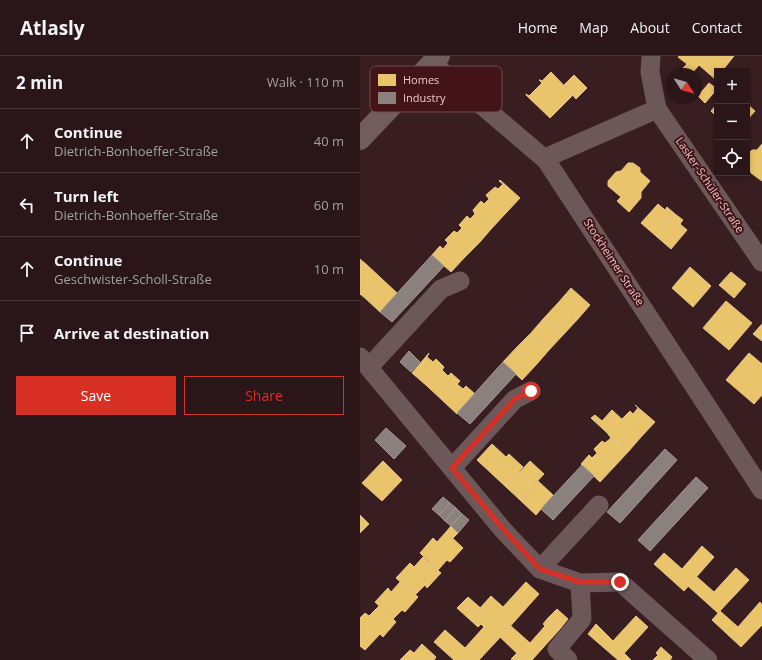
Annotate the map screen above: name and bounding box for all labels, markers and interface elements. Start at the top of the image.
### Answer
text: Atlasly [20,15,85,41]
text: Home [518,18,557,37]
text: Map [579,18,608,37]
text: About [630,18,670,37]
text: Contact [692,18,742,37]
legend [370,66,502,112]
north arrow [666,68,702,104]
map controls [714,68,750,176]
button: + [714,68,750,104]
text: 2 min [16,71,63,94]
text: Homes [403,72,439,87]
text: Walk · 110 m [267,73,344,91]
text: Industry [403,90,446,105]
button: − [714,104,750,140]
text: Continue [54,122,122,142]
icon: ahead [16,130,38,152]
text: 40 m [314,132,344,150]
street label: Lasker-Schüler-Straße [673,134,748,236]
button: locate [714,140,750,176]
text: Dietrich-Bonhoeffer-Straße [54,142,218,160]
text: Turn left [54,186,119,206]
icon: left [16,194,38,216]
text: 60 m [314,196,344,214]
text: Dietrich-Bonhoeffer-Straße [54,206,218,224]
street label: Stockheimer Straße [581,215,648,308]
text: Continue [54,250,122,270]
icon: ahead [16,258,38,280]
text: 10 m [314,260,344,278]
text: Geschwister-Scholl-Straße [54,270,212,288]
icon: arrive [16,322,38,344]
text: Arrive at destination [54,323,209,343]
button: Save [16,376,176,415]
button: Share [184,376,344,415]
route start [522,382,540,400]
route end [611,573,629,591]

